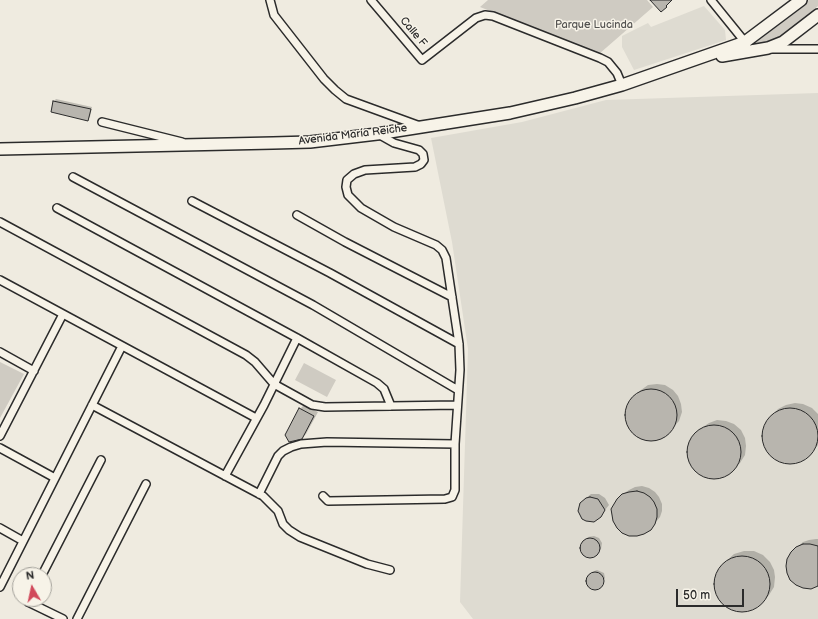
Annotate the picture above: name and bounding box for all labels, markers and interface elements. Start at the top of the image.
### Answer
street label: Calle F [397,14,429,50]
park label: Parque Lucinda [555,18,633,32]
street label: Avenida María Reiche [298,122,408,148]
north arrow [12,567,52,607]
text: N [25,569,35,583]
scale bar [678,581,746,607]
text: 50 m [683,588,710,603]

